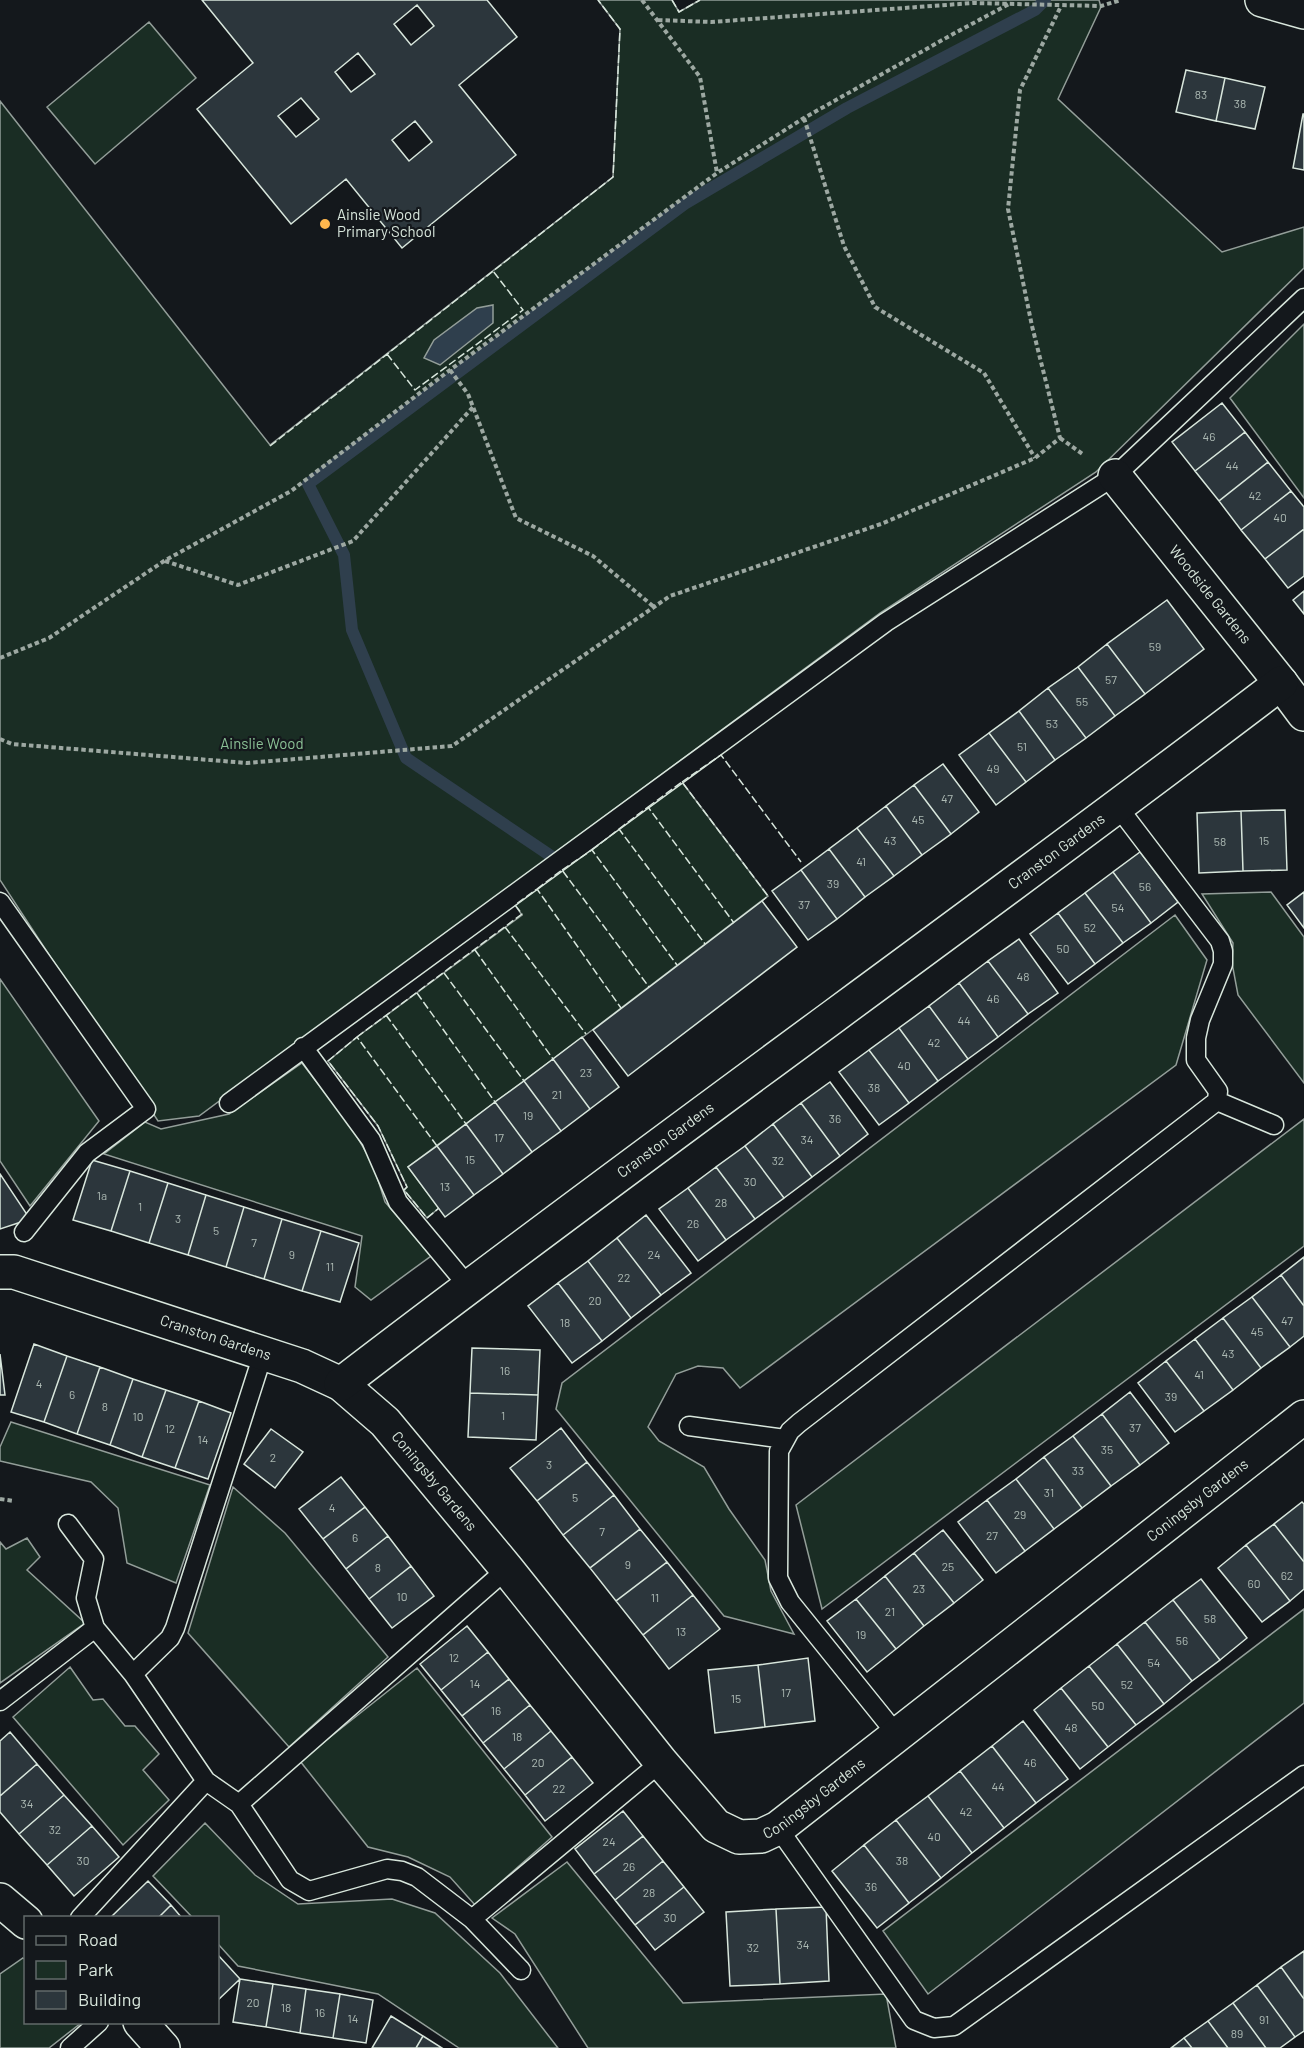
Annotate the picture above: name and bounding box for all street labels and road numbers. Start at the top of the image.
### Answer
street label: Woodside Gardens [1166,541,1256,647]
street label: Cranston Gardens [1004,809,1108,892]
street label: Cranston Gardens [613,1098,717,1181]
street label: Cranston Gardens [158,1310,274,1363]
street label: Coningsby Gardens [388,1427,481,1534]
street label: Coningsby Gardens [1142,1454,1251,1545]
street label: Coningsby Gardens [760,1753,868,1842]

